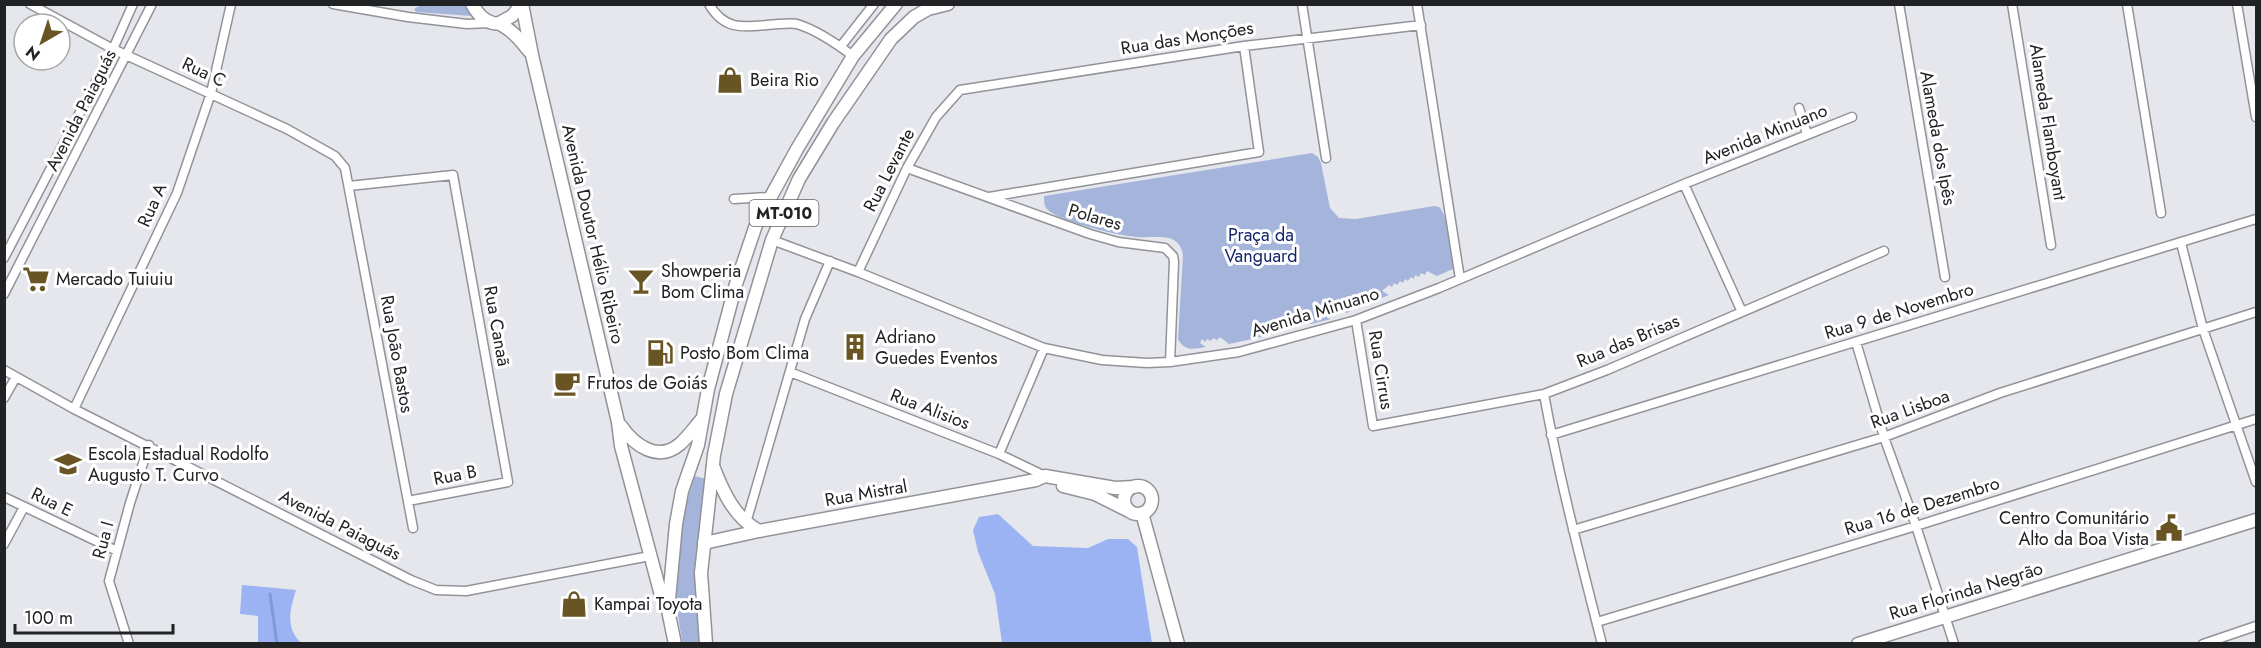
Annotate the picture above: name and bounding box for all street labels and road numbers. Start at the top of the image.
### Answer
street label: Rua das Monções [1119,15,1255,61]
street label: Alameda Flamboyant [2023,42,2073,203]
street label: Avenida Paiaguás [39,45,123,175]
street label: Rua C [178,51,230,93]
street label: Alameda dos Ipês [1913,69,1963,207]
street label: Avenida Minuano [1699,97,1831,171]
street label: Avenida Doutor Hélio Ribeiro [555,122,631,346]
street label: Rua Levante [857,124,921,216]
street label: Rua A [131,179,173,231]
street label: Polares [1065,197,1125,237]
road number: MT-010 [750,200,818,226]
street label: Rua 9 de Novembro [1821,276,1977,346]
street label: Avenida Minuano [1248,280,1382,344]
street label: Rua Canaã [477,284,517,368]
street label: Rua João Bastos [374,293,420,415]
street label: Rua das Brisas [1573,308,1683,374]
street label: Rua Cirrus [1362,329,1400,411]
street label: Rua Alisios [886,382,974,436]
street label: Rua Lisboa [1867,383,1953,435]
street label: Rua B [431,458,479,492]
street label: Rua 16 de Dezembro [1841,470,2003,542]
street label: Rua Mistral [823,473,909,513]
street label: Rua E [27,481,77,523]
street label: Avenida Paiaguás [275,483,405,567]
street label: Rua I [86,518,120,562]
street label: Rua Florinda Negrão [1886,555,2046,627]

